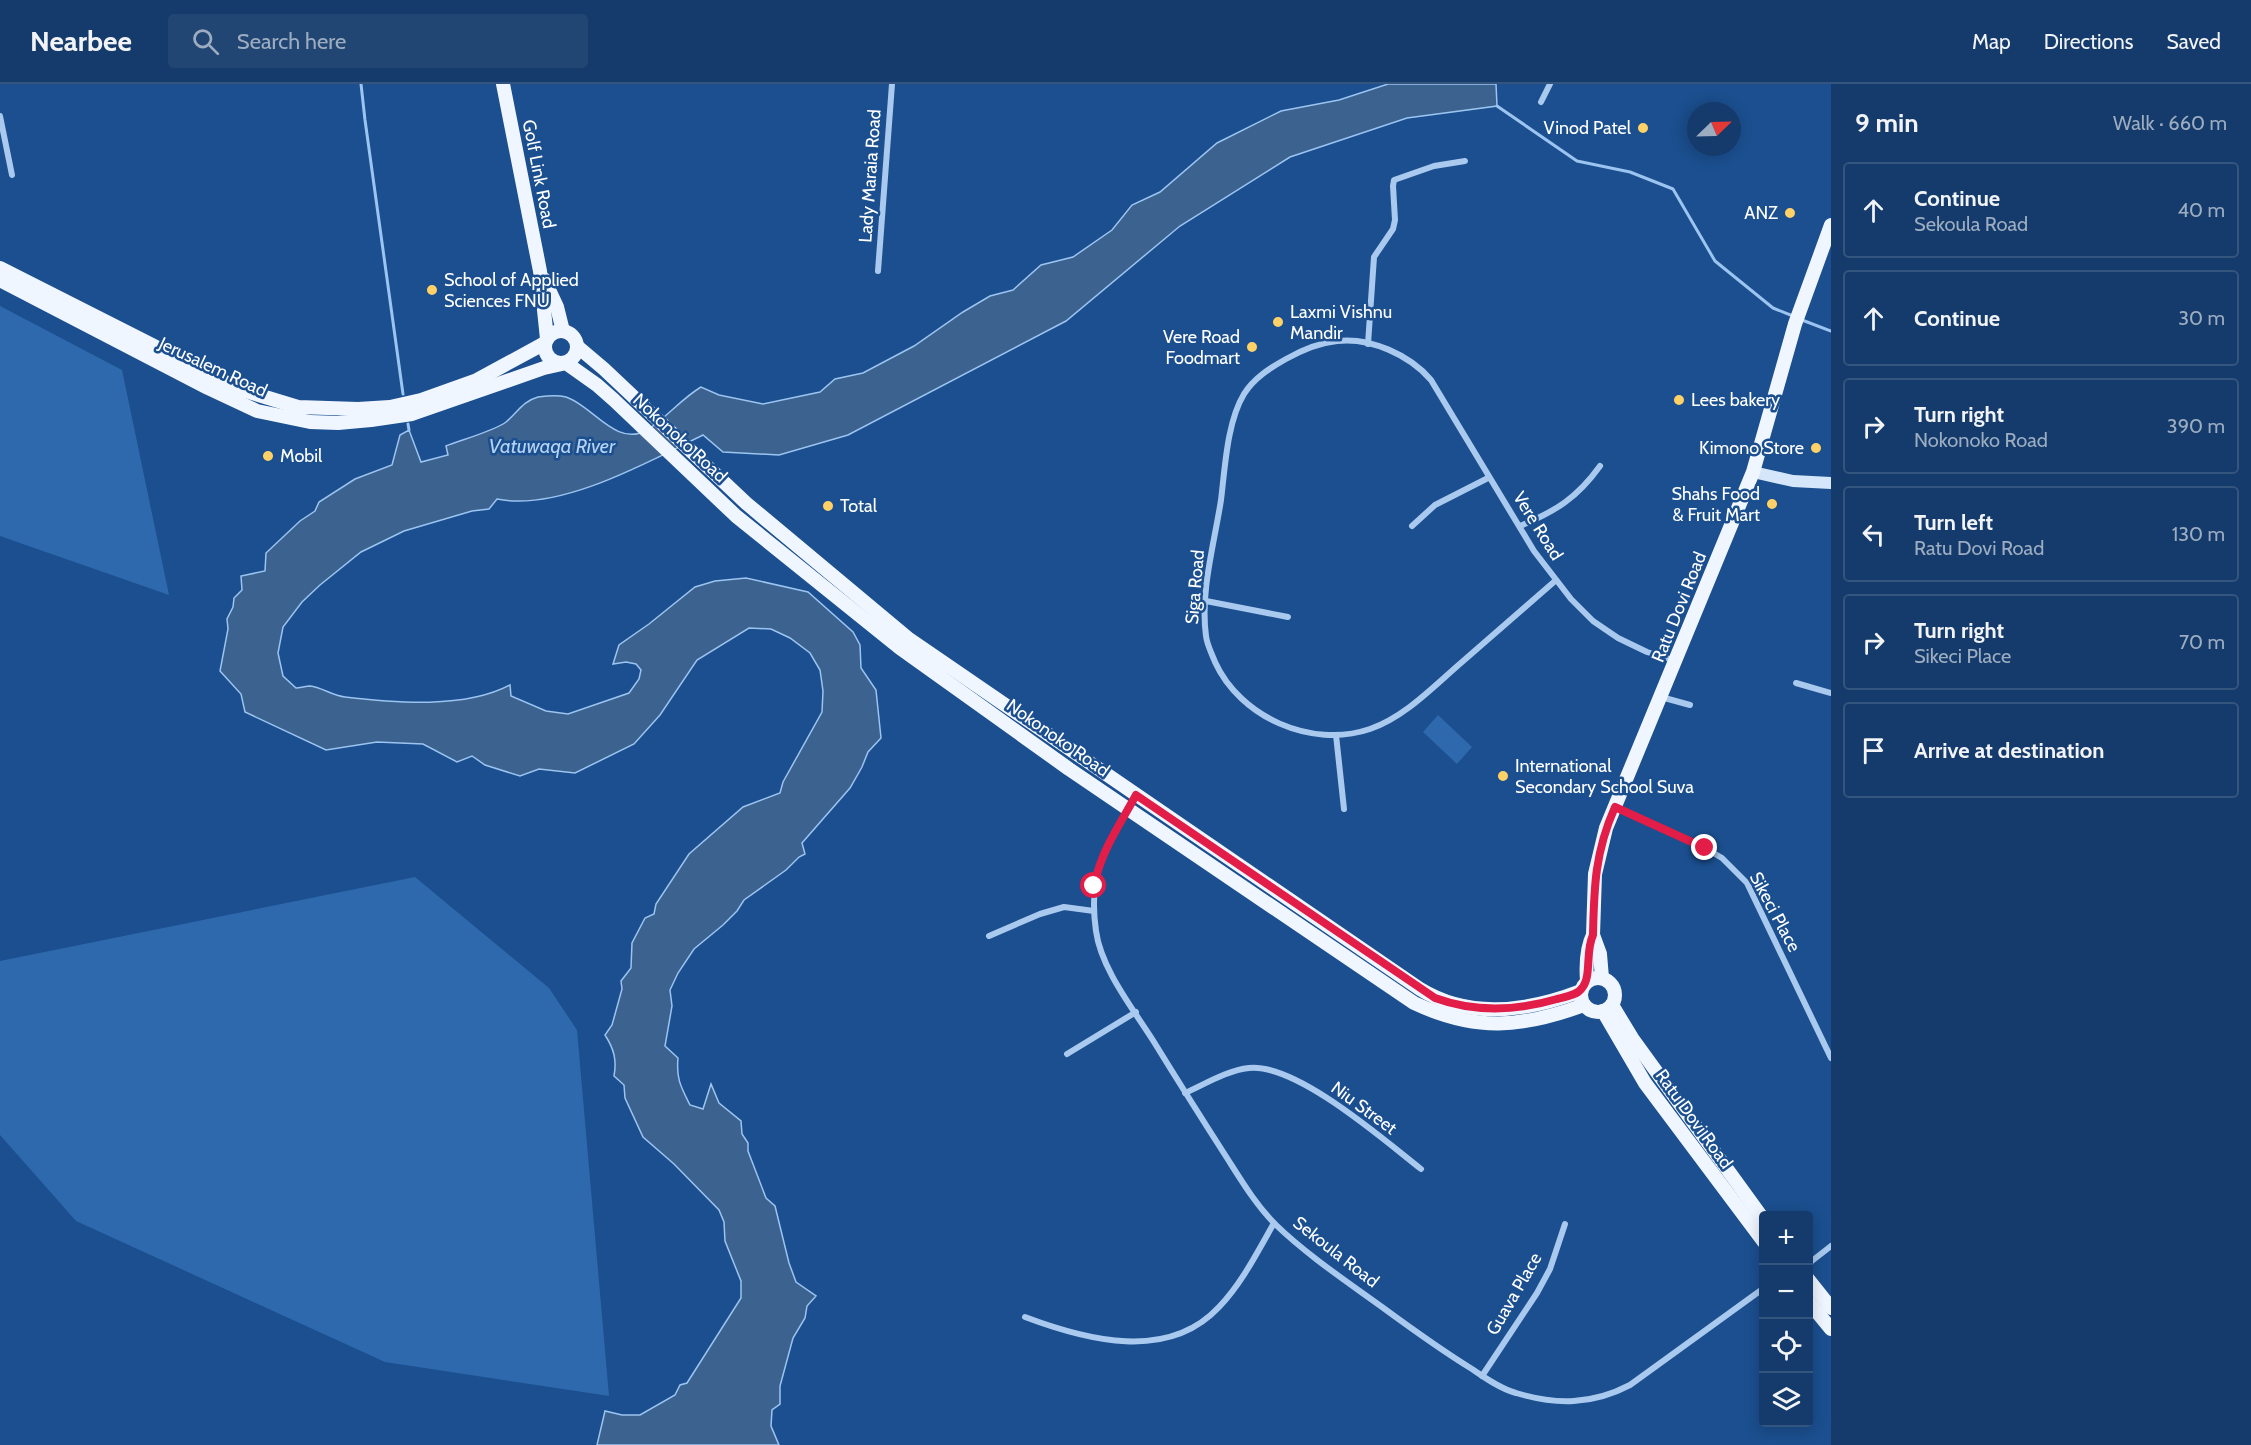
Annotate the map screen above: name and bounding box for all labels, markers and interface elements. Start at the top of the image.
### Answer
search box [168,14,588,68]
text: Nearbee [30,24,132,58]
icon: search [189,25,222,58]
text: Search here [237,28,346,55]
text: Map [1972,29,2011,54]
text: Directions [2044,29,2133,54]
text: Saved [2166,29,2221,54]
north arrow [1687,102,1741,156]
text: 9 min [1855,107,1919,139]
street label: Lady Maraia Road [854,109,886,243]
text: Walk · 660 m [2113,111,2227,135]
place label: Vinod Patel [1543,117,1632,139]
street label: Golf Link Road [518,118,560,230]
marker: Vinod Patel [1636,121,1650,135]
text: Continue [1914,185,2000,212]
icon: ahead [1857,194,1890,227]
text: 40 m [2177,198,2225,222]
place label: ANZ [1744,202,1778,224]
marker: ANZ [1783,206,1797,220]
text: Sekoula Road [1914,212,2028,236]
place label: School of Applied Sciences FNU [444,269,579,312]
marker: School of Applied Sciences FNU [425,283,439,297]
place label: Laxmi Vishnu Mandir [1290,301,1392,344]
icon: ahead [1857,302,1890,335]
text: Continue [1914,305,2000,332]
text: 30 m [2178,306,2225,330]
marker: Laxmi Vishnu Mandir [1271,315,1285,329]
place label: Vere Road Foodmart [1163,326,1240,369]
street label: Jerusalem Road [154,332,271,402]
marker: Vere Road Foodmart [1245,340,1259,354]
street label: Nokonoko Road [628,389,732,487]
place label: Lees bakery [1691,389,1780,411]
marker: Lees bakery [1672,393,1686,407]
text: Turn right [1914,401,2004,428]
icon: right [1857,410,1890,443]
text: 390 m [2167,414,2225,438]
text: Nokonoko Road [1914,428,2048,452]
water label: Vatuwaqa River [489,434,616,458]
place label: Kimono Store [1699,437,1804,459]
marker: Kimono Store [1809,441,1823,455]
place label: Mobil [280,445,323,467]
marker: Mobil [261,449,275,463]
place label: Shahs Food & Fruit Mart [1672,483,1760,526]
street label: Vere Road [1508,488,1568,564]
place label: Total [840,495,878,517]
marker: Shahs Food & Fruit Mart [1765,497,1779,511]
marker: Total [821,499,835,513]
text: Turn left [1914,509,1993,536]
icon: left [1857,518,1890,551]
text: 130 m [2172,522,2225,546]
text: Ratu Dovi Road [1914,536,2044,560]
street label: Siga Road [1181,549,1209,625]
street label: Ratu Dovi Road [1647,549,1711,665]
text: Turn right [1914,617,2004,644]
icon: right [1857,626,1890,659]
text: 70 m [2179,630,2225,654]
text: Sikeci Place [1914,644,2011,668]
street label: Nokonoko Road [1002,694,1114,782]
icon: arrive [1857,734,1890,767]
text: Arrive at destination [1914,737,2104,764]
place label: International Secondary School Suva [1515,755,1694,798]
marker: International Secondary School Suva [1496,769,1510,783]
route end [1691,834,1717,860]
street label: Sikeci Place [1745,868,1805,956]
route start [1080,872,1106,898]
street label: Ratu Dovi Road [1651,1065,1737,1173]
street label: Niu Street [1327,1077,1401,1139]
map controls [1759,1211,1813,1427]
button: + [1759,1211,1813,1265]
street label: Sekoula Road [1289,1212,1383,1292]
street label: Guava Place [1482,1249,1546,1339]
button: − [1759,1265,1813,1319]
button: locate [1759,1319,1813,1373]
button: layers [1759,1373,1813,1427]

